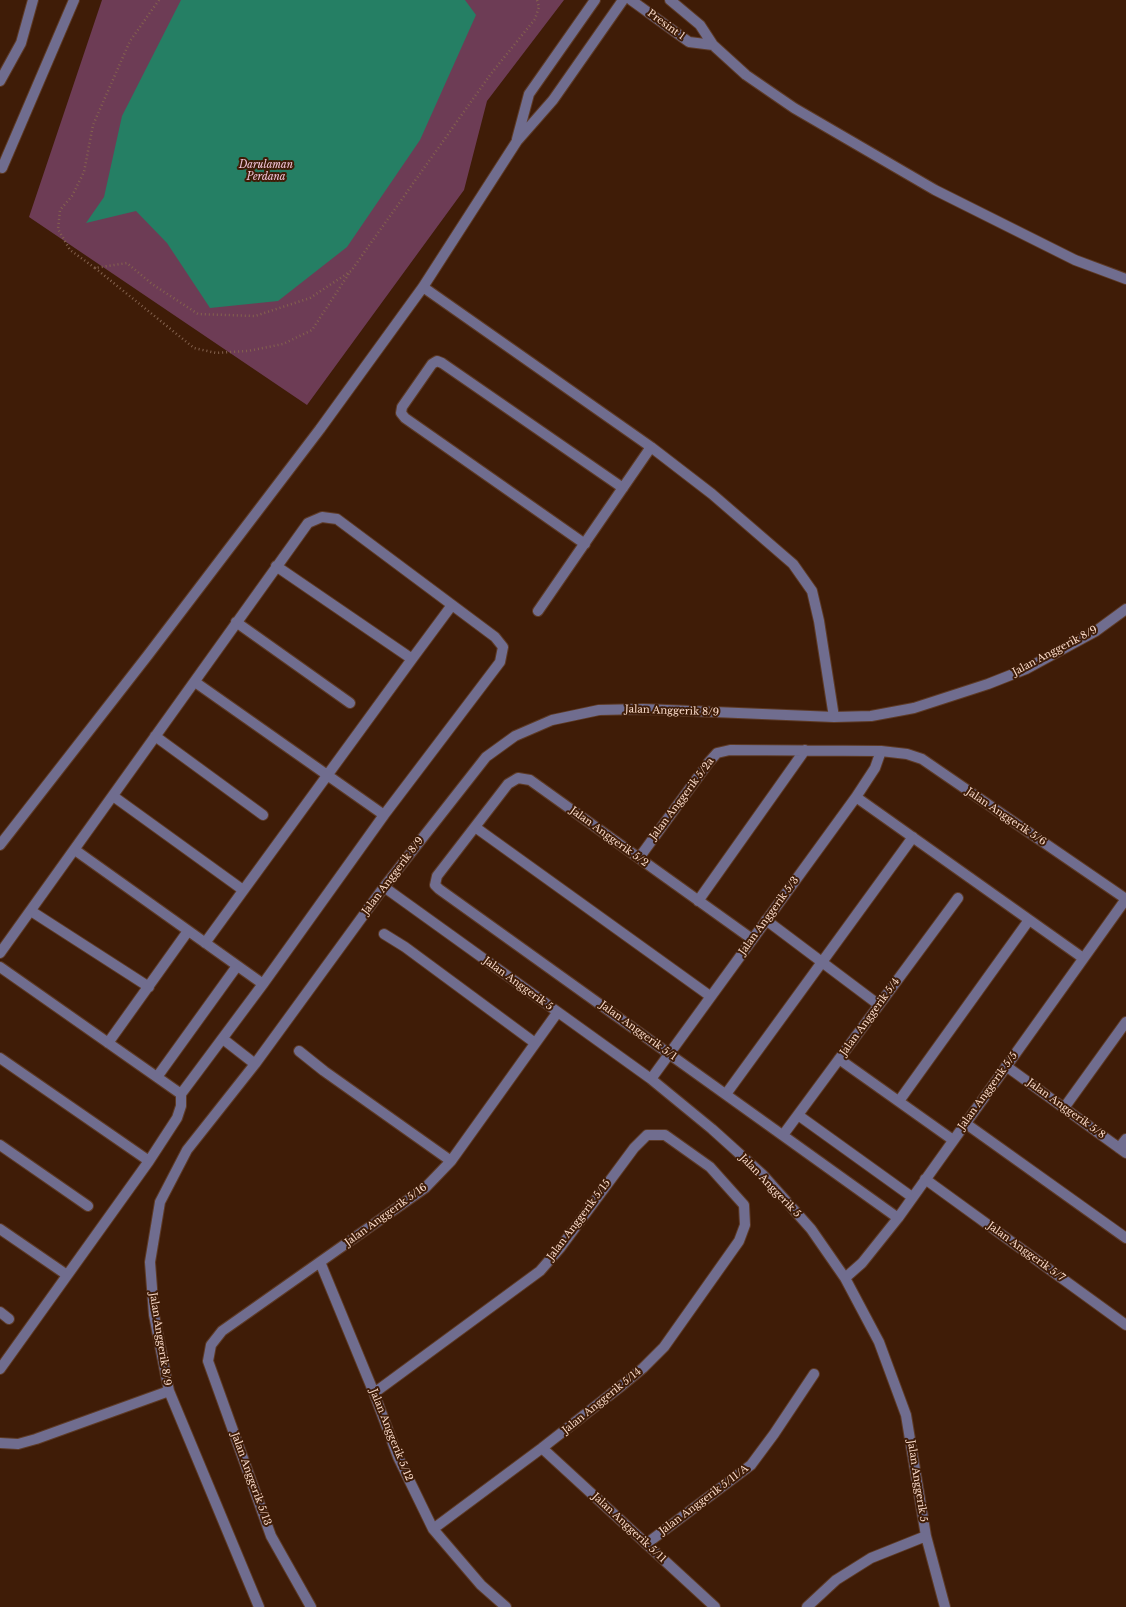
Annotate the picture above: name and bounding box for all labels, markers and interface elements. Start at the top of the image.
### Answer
street label: Presint 1 [645,7,687,43]
park label: Darulaman Perdana [239,159,293,182]
street label: Jalan Anggerik 8/9 [1011,624,1099,678]
street label: Jalan Anggerik 8/9 [625,703,719,719]
street label: Jalan Anggerik 5/2a [647,756,717,842]
street label: Jalan Anggerik 5/6 [964,786,1048,848]
street label: Jalan Anggerik 5/2 [568,805,650,869]
street label: Jalan Anggerik 8/9 [360,835,426,917]
street label: Jalan Anggerik 5/3 [737,875,801,957]
street label: Jalan Anggerik 5 [481,955,555,1013]
street label: Jalan Anggerik 5/4 [838,976,902,1058]
street label: Jalan Anggerik 5/1 [597,999,679,1063]
street label: Jalan Anggerik 5/5 [956,1050,1020,1132]
street label: Jalan Anggerik 5/8 [1025,1077,1107,1141]
street label: Jalan Anggerik 5 [737,1152,803,1220]
street label: Jalan Anggerik 5/15 [545,1177,613,1263]
street label: Jalan Anggerik 5/16 [343,1181,429,1249]
street label: Jalan Anggerik 5/7 [985,1220,1067,1284]
street label: Jalan Anggerik 8/9 [147,1292,173,1386]
street label: Jalan Anggerik 5/14 [560,1366,644,1436]
street label: Jalan Anggerik 5/12 [367,1387,415,1483]
street label: Jalan Anggerik 5/13 [229,1431,273,1527]
street label: Jalan Anggerik 5 [905,1439,929,1523]
street label: Jalan Anggerik 5/11/A [657,1463,751,1537]
street label: Jalan Anggerik 5/11 [590,1491,668,1565]

